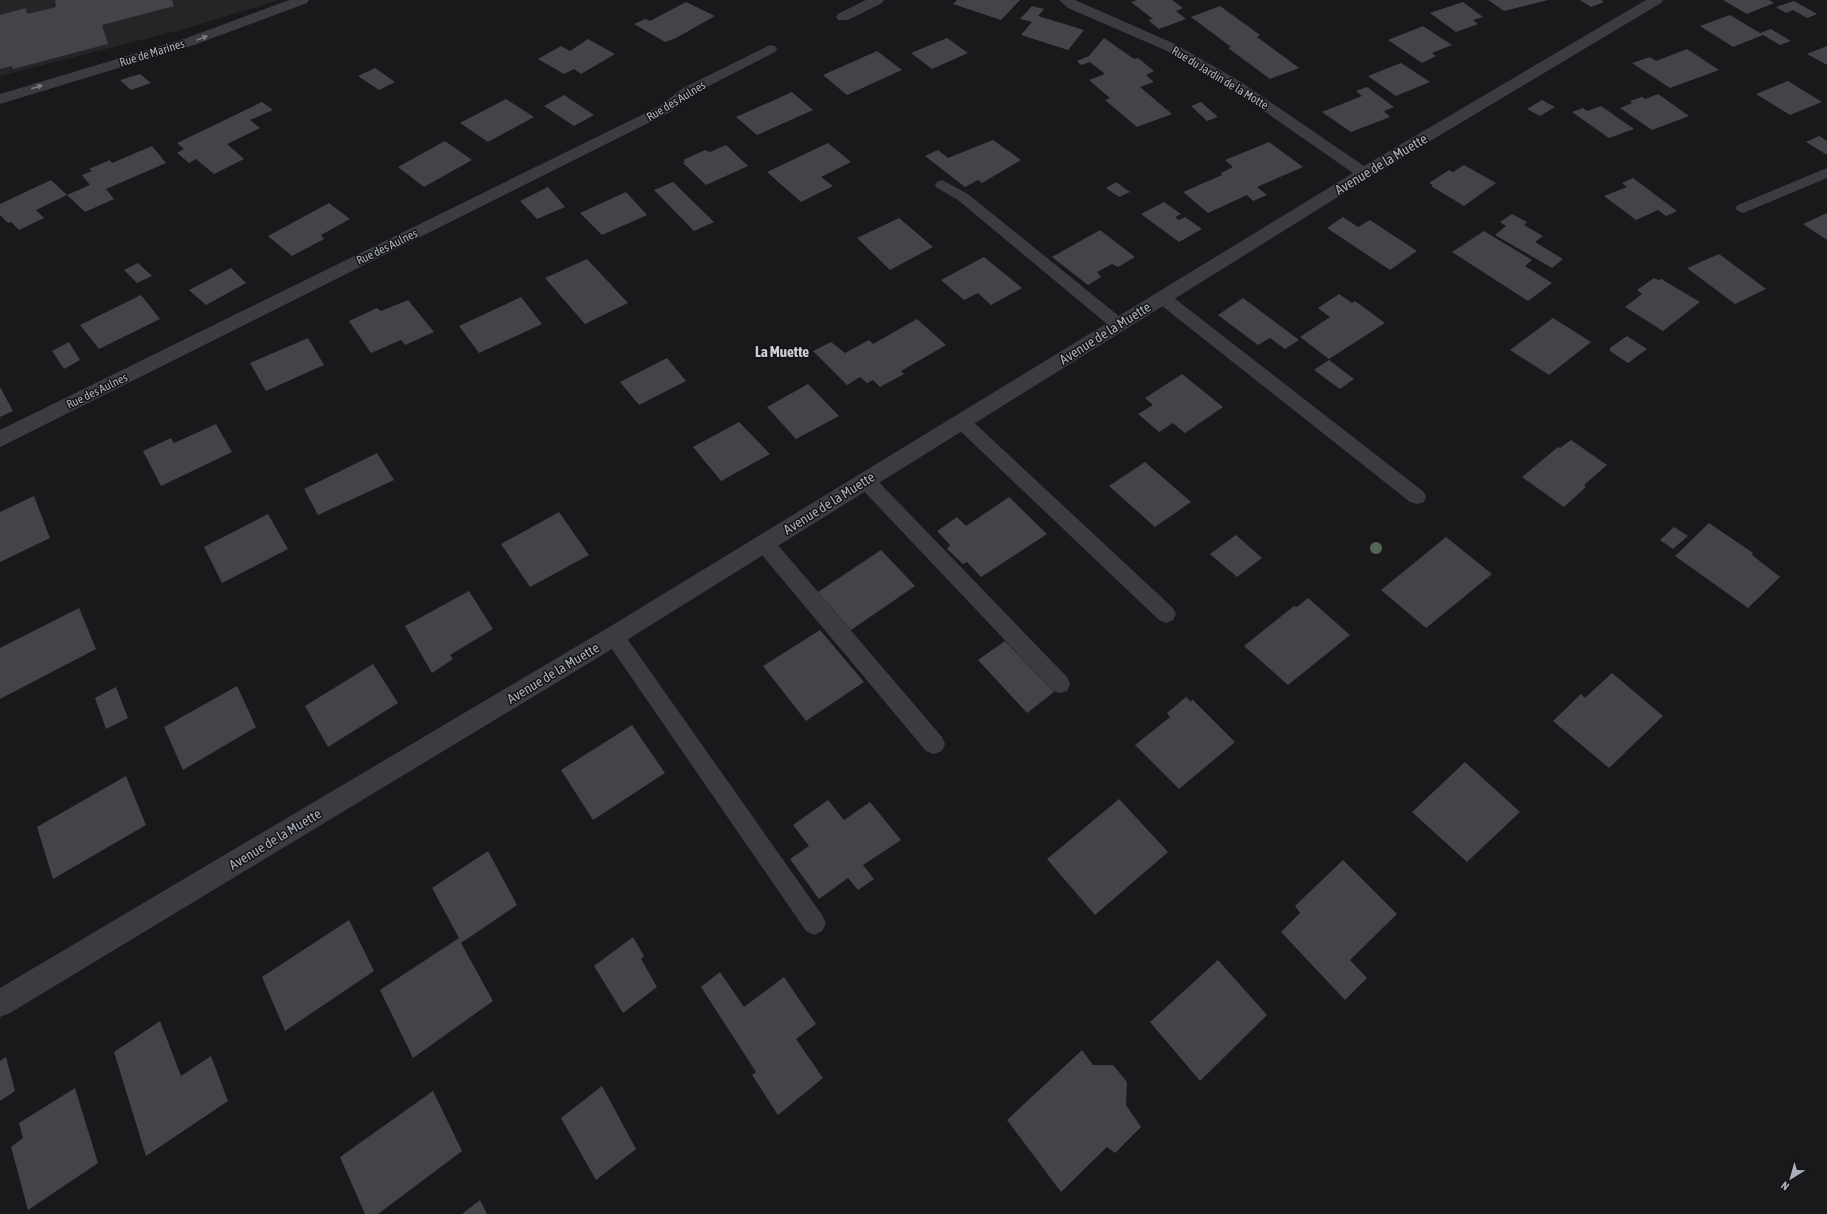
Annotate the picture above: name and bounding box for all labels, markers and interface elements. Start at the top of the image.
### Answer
one-way arrow [196,34,208,40]
street label: Rue de Marines [118,36,186,70]
street label: Rue du Jardin de la Motte [1169,44,1271,112]
street label: Rue des Aulnes [644,78,708,124]
one-way arrow [32,84,44,90]
street label: Avenue de la Muette [1332,130,1430,198]
street label: Rue des Aulnes [354,226,420,268]
street label: Avenue de la Muette [1056,299,1154,367]
district label: La Muette [755,343,809,360]
street label: Rue des Aulnes [64,370,130,412]
street label: Avenue de la Muette [780,469,878,537]
street label: Avenue de la Muette [504,639,602,707]
street label: Avenue de la Muette [226,805,324,873]
north arrow [1771,1158,1811,1198]
text: N [1779,1179,1791,1193]

